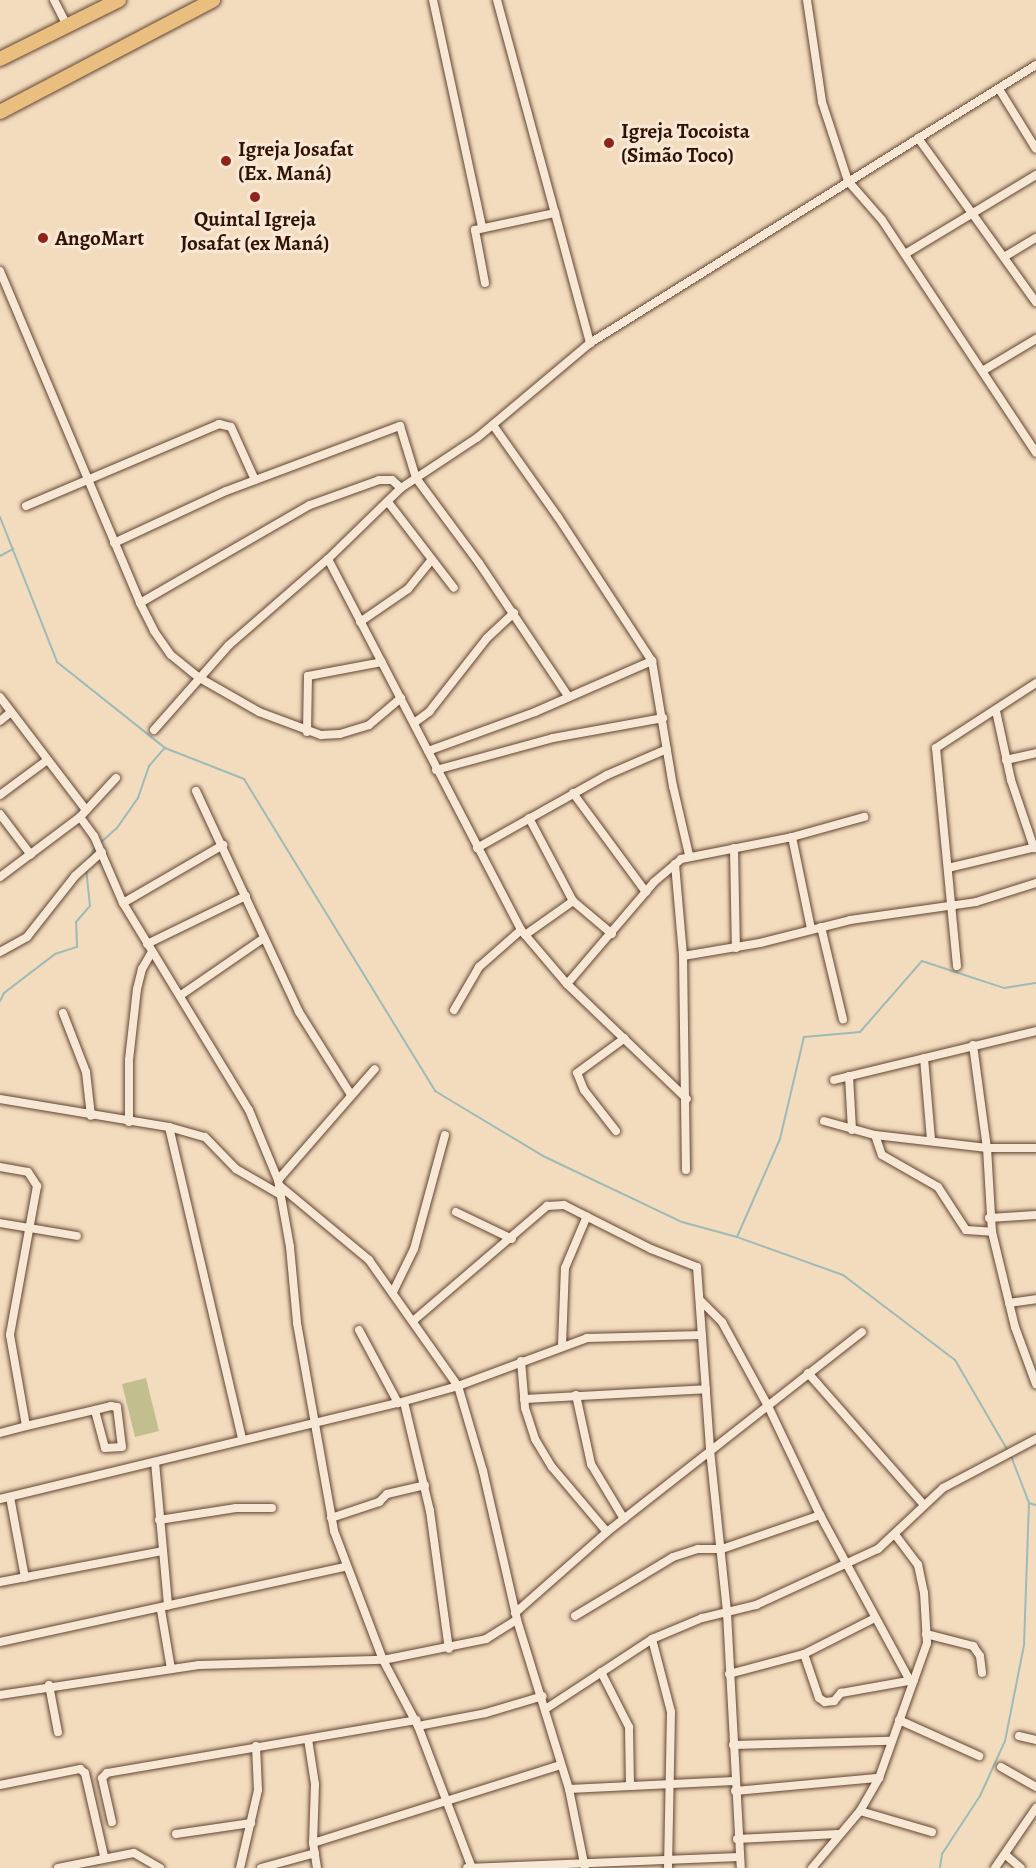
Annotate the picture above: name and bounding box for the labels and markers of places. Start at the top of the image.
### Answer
place label: Igreja Tocoista (Simão Toco) [621,118,750,168]
place label: Igreja Josafat (Ex. Maná) [238,136,354,186]
marker: Igreja Tocoista (Simão Toco) [602,136,616,150]
marker: Igreja Josafat (Ex. Maná) [219,154,233,168]
marker: Quintal Igreja Josafat (ex Maná) [248,190,262,204]
place label: Quintal Igreja Josafat (ex Maná) [181,206,329,256]
place label: AngoMart [55,225,144,251]
marker: AngoMart [36,231,50,245]

